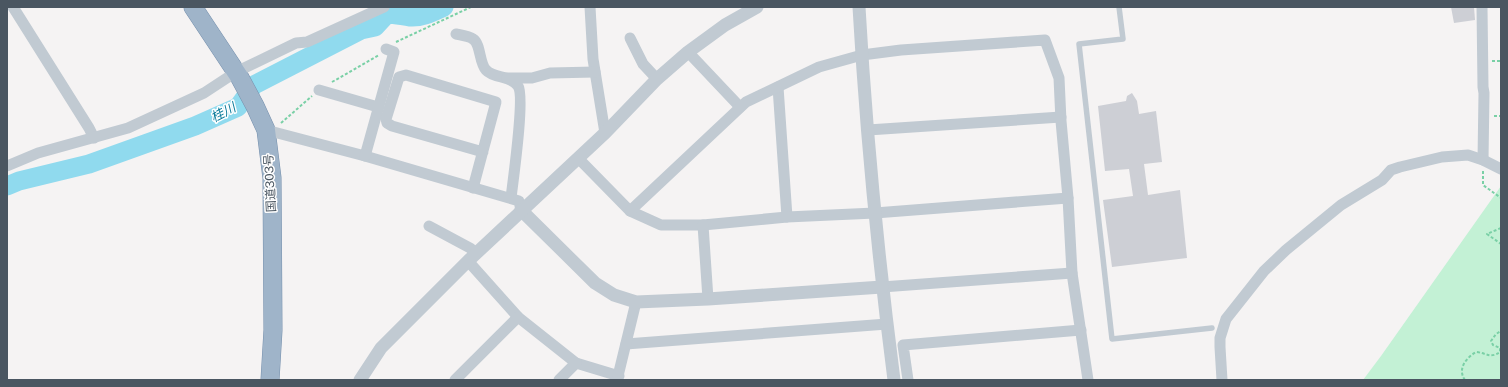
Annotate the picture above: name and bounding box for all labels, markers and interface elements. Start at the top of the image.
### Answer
water label: 桂川 [208,99,240,125]
street label: 国道303号 [261,154,279,212]

